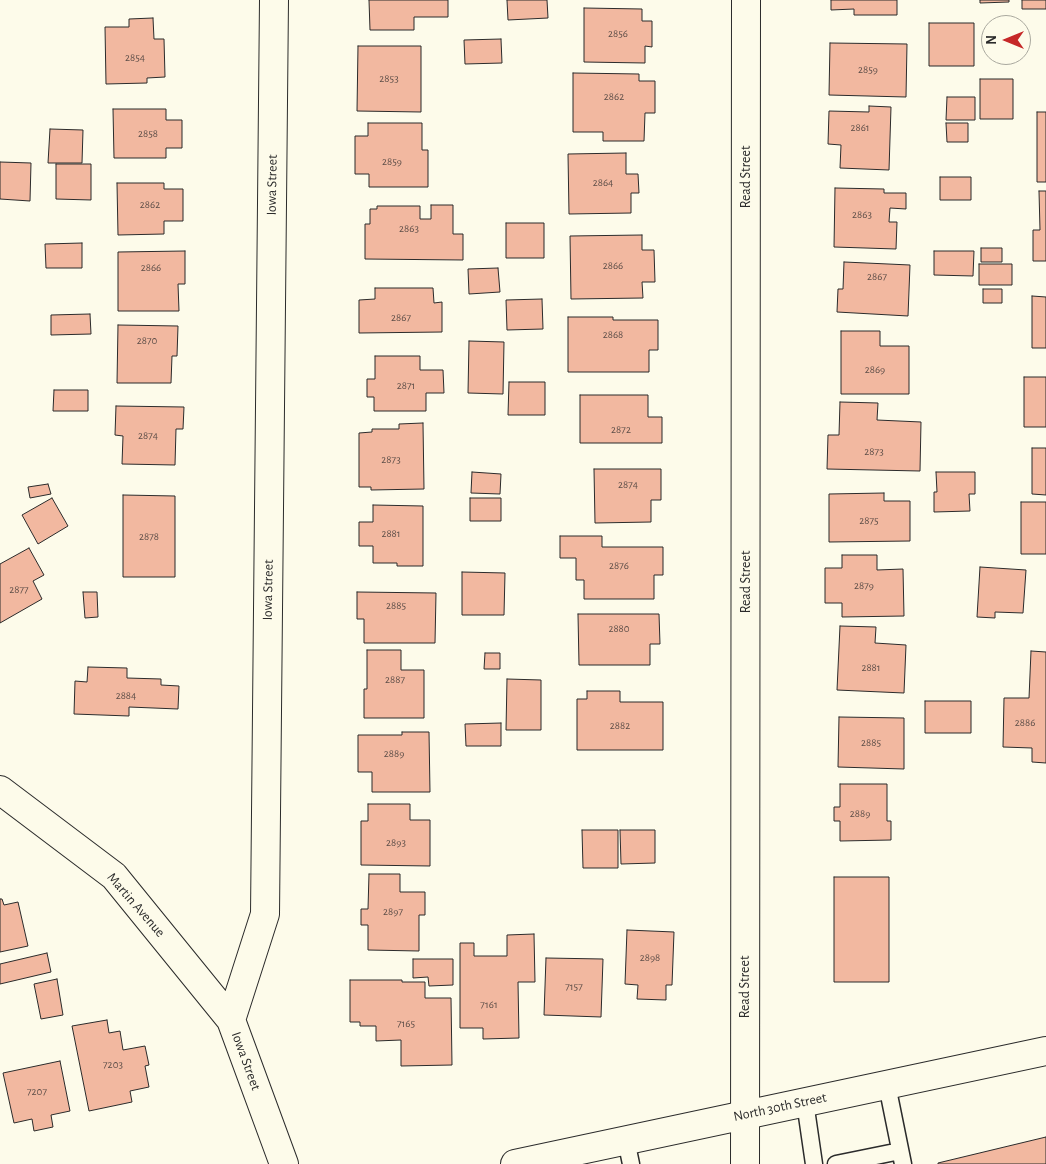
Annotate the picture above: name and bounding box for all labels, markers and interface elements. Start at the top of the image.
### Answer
north arrow [981,15,1031,65]
house number: 2856 [608,27,628,41]
text: N [985,35,999,45]
house number: 2854 [125,51,145,65]
house number: 2859 [858,63,878,77]
house number: 2853 [379,72,399,86]
house number: 2862 [604,90,624,104]
house number: 2861 [850,121,870,135]
house number: 2858 [138,127,158,141]
street label: Read Street [738,146,754,208]
street label: Iowa Street [263,154,281,216]
house number: 2859 [382,155,402,169]
house number: 2864 [593,176,613,190]
house number: 2862 [140,198,160,212]
house number: 2863 [852,208,872,222]
house number: 2863 [399,222,419,236]
house number: 2866 [603,259,623,273]
house number: 2866 [141,261,161,275]
house number: 2867 [867,270,887,284]
house number: 2867 [391,311,411,325]
house number: 2868 [603,328,623,342]
house number: 2870 [137,334,157,348]
house number: 2869 [865,363,885,377]
house number: 2871 [397,379,415,393]
house number: 2872 [611,423,631,437]
house number: 2874 [138,429,158,443]
house number: 2873 [864,445,884,459]
house number: 2873 [381,453,401,467]
house number: 2874 [618,478,638,492]
house number: 2875 [859,514,879,528]
house number: 2881 [381,527,401,541]
house number: 2878 [139,530,159,544]
street label: Read Street [738,551,754,613]
street label: Iowa Street [259,559,277,621]
house number: 2876 [609,559,629,573]
house number: 2879 [854,579,874,593]
house number: 2877 [9,583,29,597]
house number: 2885 [386,599,406,613]
house number: 2880 [608,622,630,636]
house number: 2881 [861,661,881,675]
house number: 2887 [385,673,405,687]
house number: 2884 [116,689,136,703]
house number: 2886 [1015,716,1035,730]
house number: 2882 [610,719,630,733]
house number: 2885 [861,736,881,750]
house number: 2889 [384,747,404,761]
house number: 2889 [850,807,870,821]
house number: 2893 [386,836,406,850]
street label: Martin Avenue [103,869,169,941]
house number: 2897 [383,905,403,919]
house number: 2898 [640,951,660,965]
street label: Read Street [737,956,753,1018]
house number: 7157 [565,980,583,994]
house number: 7161 [480,998,498,1012]
house number: 7165 [397,1017,415,1031]
street label: Iowa Street [228,1029,264,1093]
house number: 7203 [103,1058,123,1072]
house number: 7207 [27,1085,47,1099]
street label: North 30th Street [732,1089,828,1125]

